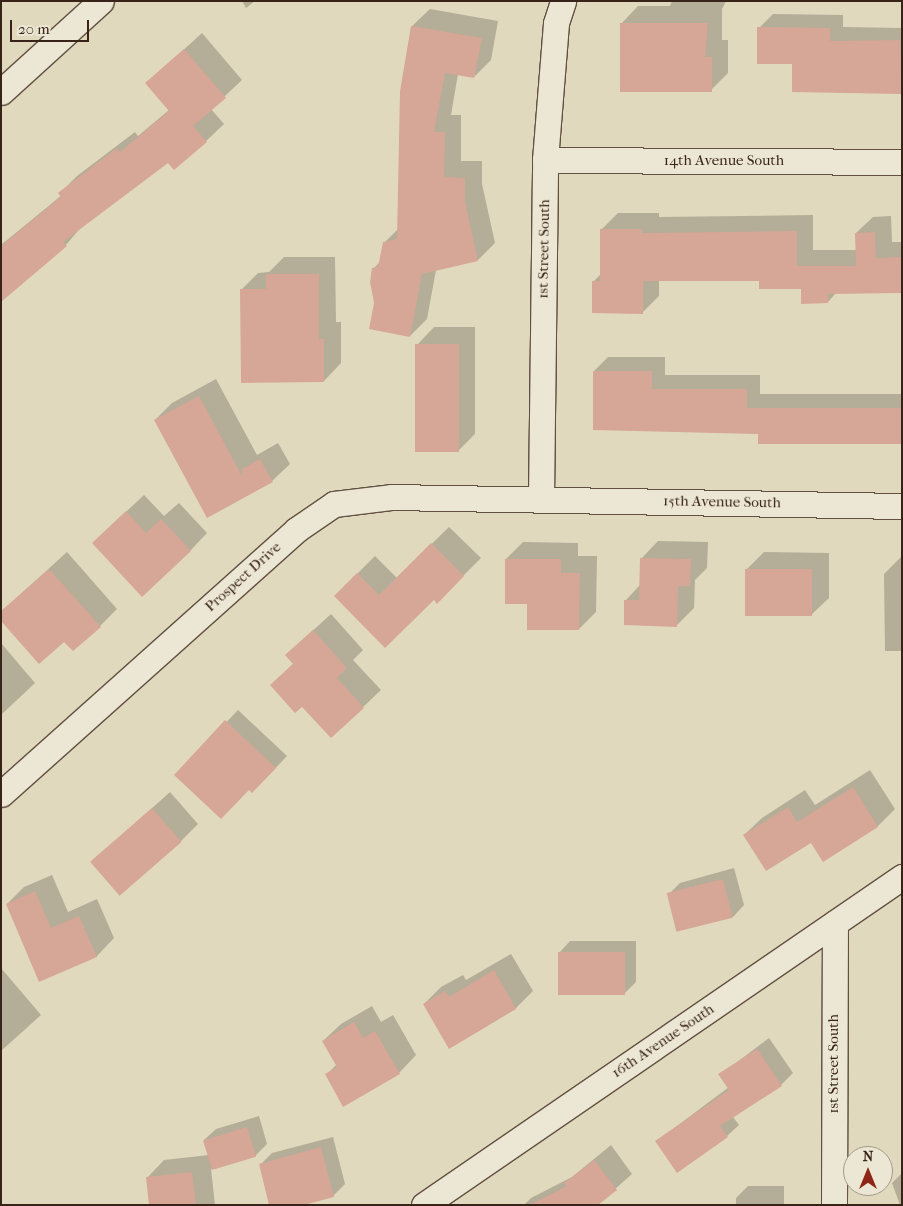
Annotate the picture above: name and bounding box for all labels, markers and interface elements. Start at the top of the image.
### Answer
scale bar [12,10,91,42]
text: 20 m [18,20,50,38]
street label: 14th Avenue South [664,152,784,170]
street label: 1st Street South [534,199,554,299]
street label: 15th Avenue South [663,492,781,512]
street label: Prospect Drive [201,538,285,616]
street label: 16th Avenue South [608,1000,718,1082]
street label: 1st Street South [825,1014,843,1114]
north arrow [843,1146,893,1196]
text: N [863,1148,873,1165]

